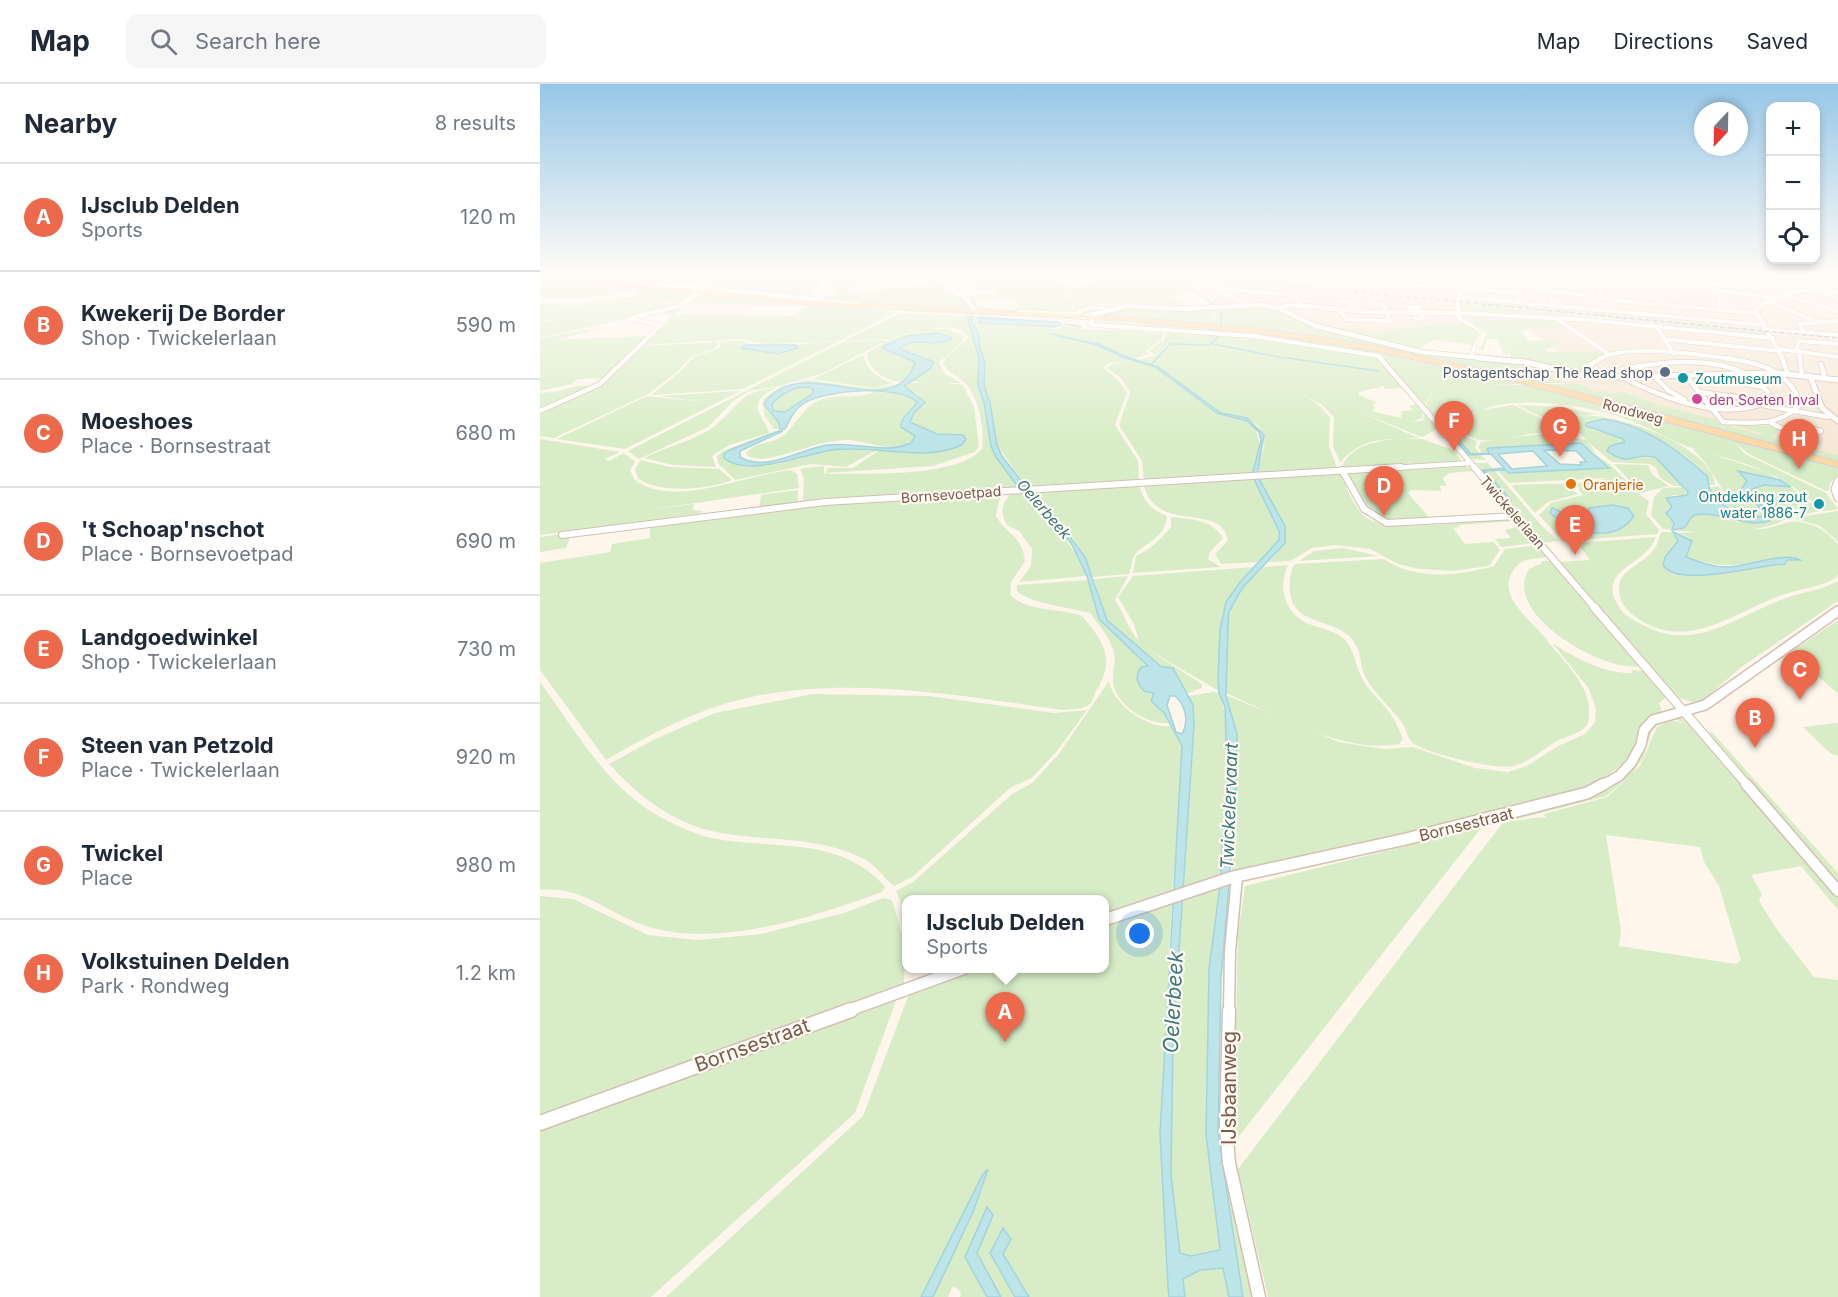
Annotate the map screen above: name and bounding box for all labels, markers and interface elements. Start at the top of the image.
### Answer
search box [126,14,546,68]
text: Map [30,24,90,58]
icon: search [147,25,180,58]
text: Search here [195,28,321,54]
text: Map [1537,29,1580,54]
text: Directions [1613,29,1714,54]
text: Saved [1747,29,1808,54]
north arrow [1694,102,1748,156]
map controls [1766,102,1820,264]
button: + [1766,102,1820,156]
text: Nearby [24,108,117,139]
text: 8 results [435,111,516,135]
button: − [1766,156,1820,210]
text: IJsclub Delden [81,192,240,218]
text: A [36,205,51,229]
text: 120 m [460,205,516,229]
button: locate [1766,210,1820,264]
text: Sports [81,218,143,242]
text: Kwekerij De Border [81,300,285,326]
text: B [37,313,50,337]
text: 590 m [456,313,516,337]
text: Shop · Twickelerlaan [81,326,277,350]
place label: Postagentschap The Read shop [1443,364,1653,381]
marker: Postagentschap The Read shop [1658,365,1672,379]
place label: Zoutmuseum [1695,370,1782,387]
marker: Zoutmuseum [1676,371,1690,385]
place label: den Soeten Inval [1709,391,1819,408]
marker: den Soeten Inval [1690,392,1704,406]
street label: Rondweg [1601,395,1665,427]
pin: F [1434,402,1474,451]
text: Moeshoes [81,408,193,434]
pin: G [1540,408,1580,457]
pin: H [1780,420,1818,469]
text: C [36,421,51,445]
text: 680 m [455,421,516,445]
text: Place · Bornsestraat [81,434,271,458]
pin: D [1364,466,1404,516]
street label: Twickelerlaan [1477,472,1549,552]
water label: Oelerbeek [1013,475,1076,543]
place label: Oranjerie [1583,476,1644,493]
marker: Oranjerie [1564,477,1578,491]
street label: Bornsevoetpad [900,482,1002,506]
place label: Ontdekking zout water 1886-7 [1699,488,1807,521]
marker: Ontdekking zout water 1886-7 [1812,497,1826,511]
pin: E [1556,506,1594,555]
text: 't Schoap'nschot [81,516,264,542]
text: D [36,529,51,553]
text: 690 m [455,529,516,553]
text: Place · Bornsevoetpad [81,542,293,566]
text: Landgoedwinkel [81,624,258,650]
text: E [37,637,50,661]
text: 730 m [457,637,516,661]
text: Shop · Twickelerlaan [81,650,277,674]
pin: C [1780,650,1820,700]
pin: B [1736,698,1774,748]
text: Steen van Petzold [81,732,274,758]
water label: Twickelervaart [1216,741,1242,870]
text: F [38,745,49,769]
text: 920 m [456,745,516,769]
text: Place · Twickelerlaan [81,758,280,782]
street label: Bornsestraat [1417,803,1515,845]
text: Twickel [81,840,163,866]
text: G [36,853,51,877]
text: 980 m [455,853,516,877]
text: Place [81,866,133,890]
popup [902,895,1109,973]
text: IJsclub Delden [926,909,1085,935]
your location [1125,919,1154,948]
text: Sports [926,935,988,959]
text: Volkstuinen Delden [81,948,290,974]
water label: Oelerbeek [1158,950,1188,1054]
text: H [36,961,51,985]
text: 1.2 km [456,961,516,985]
text: Park · Rondweg [81,974,229,998]
pin: A [986,992,1024,1042]
street label: Bornsestraat [691,1013,813,1077]
street label: IJsbaanweg [1217,1031,1241,1145]

